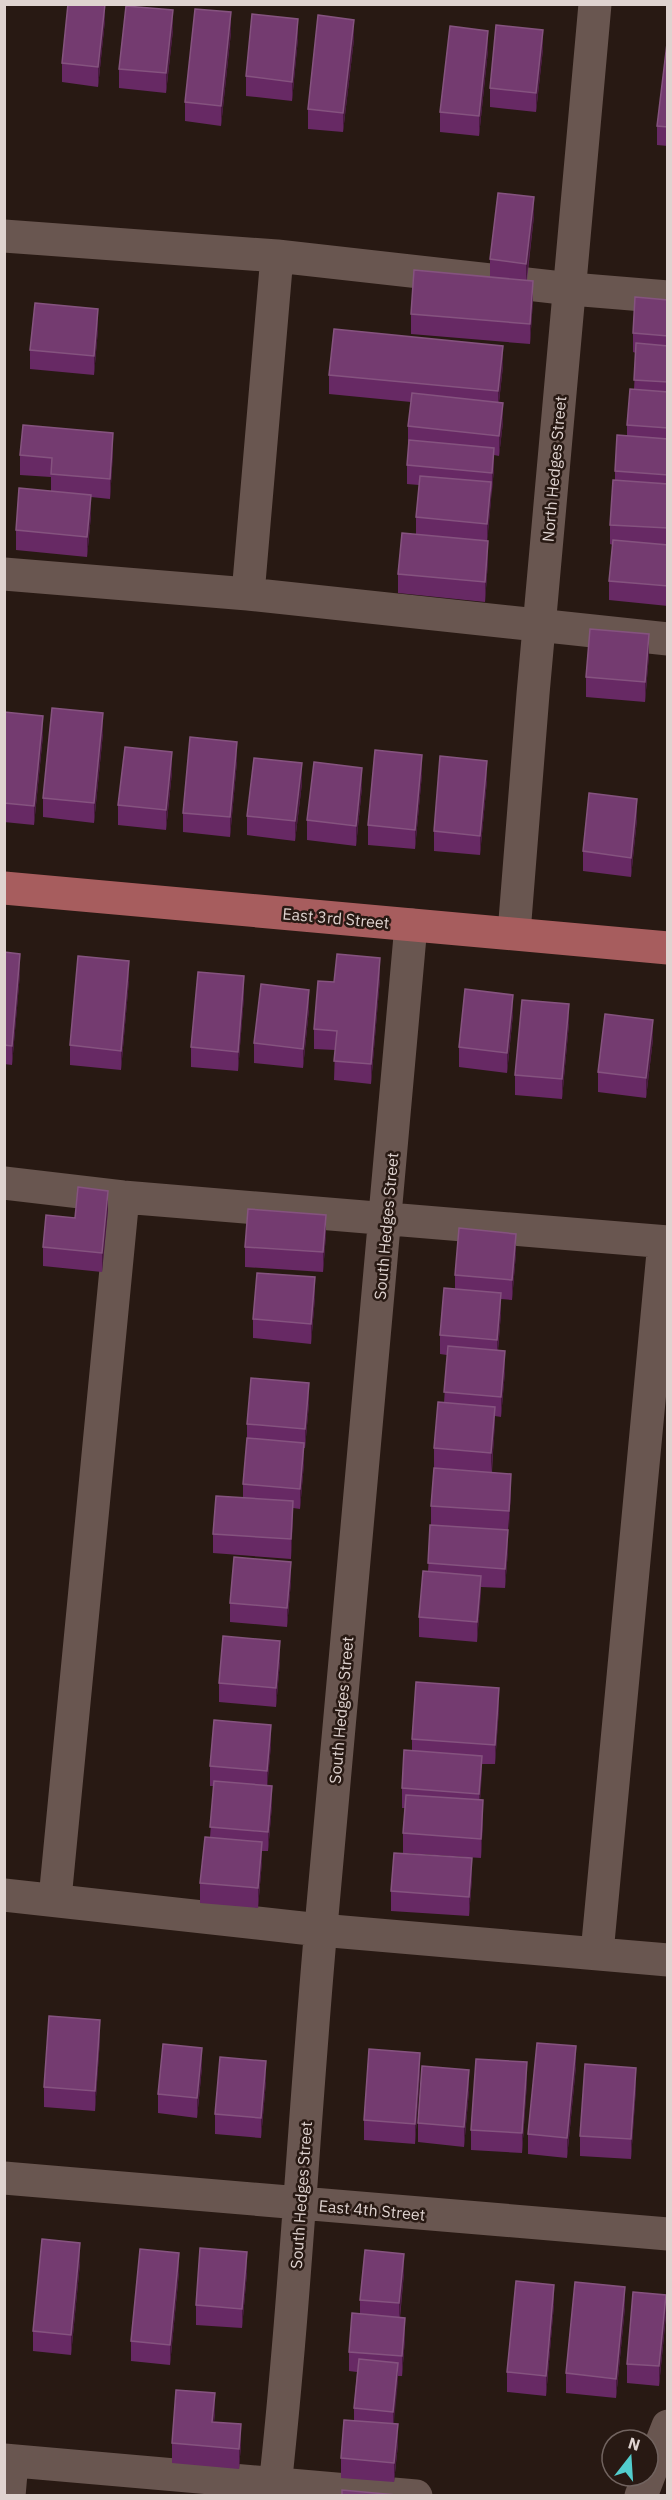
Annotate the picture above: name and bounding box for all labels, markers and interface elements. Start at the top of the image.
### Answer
street label: North Hedges Street [538,395,570,543]
street label: East 3rd Street [282,903,390,933]
street label: South Hedges Street [370,1152,402,1300]
street label: South Hedges Street [325,1636,357,1784]
street label: South Hedges Street [286,2121,316,2269]
street label: East 4th Street [318,2195,426,2225]
north arrow [600,2428,660,2488]
text: N [626,2432,643,2455]

